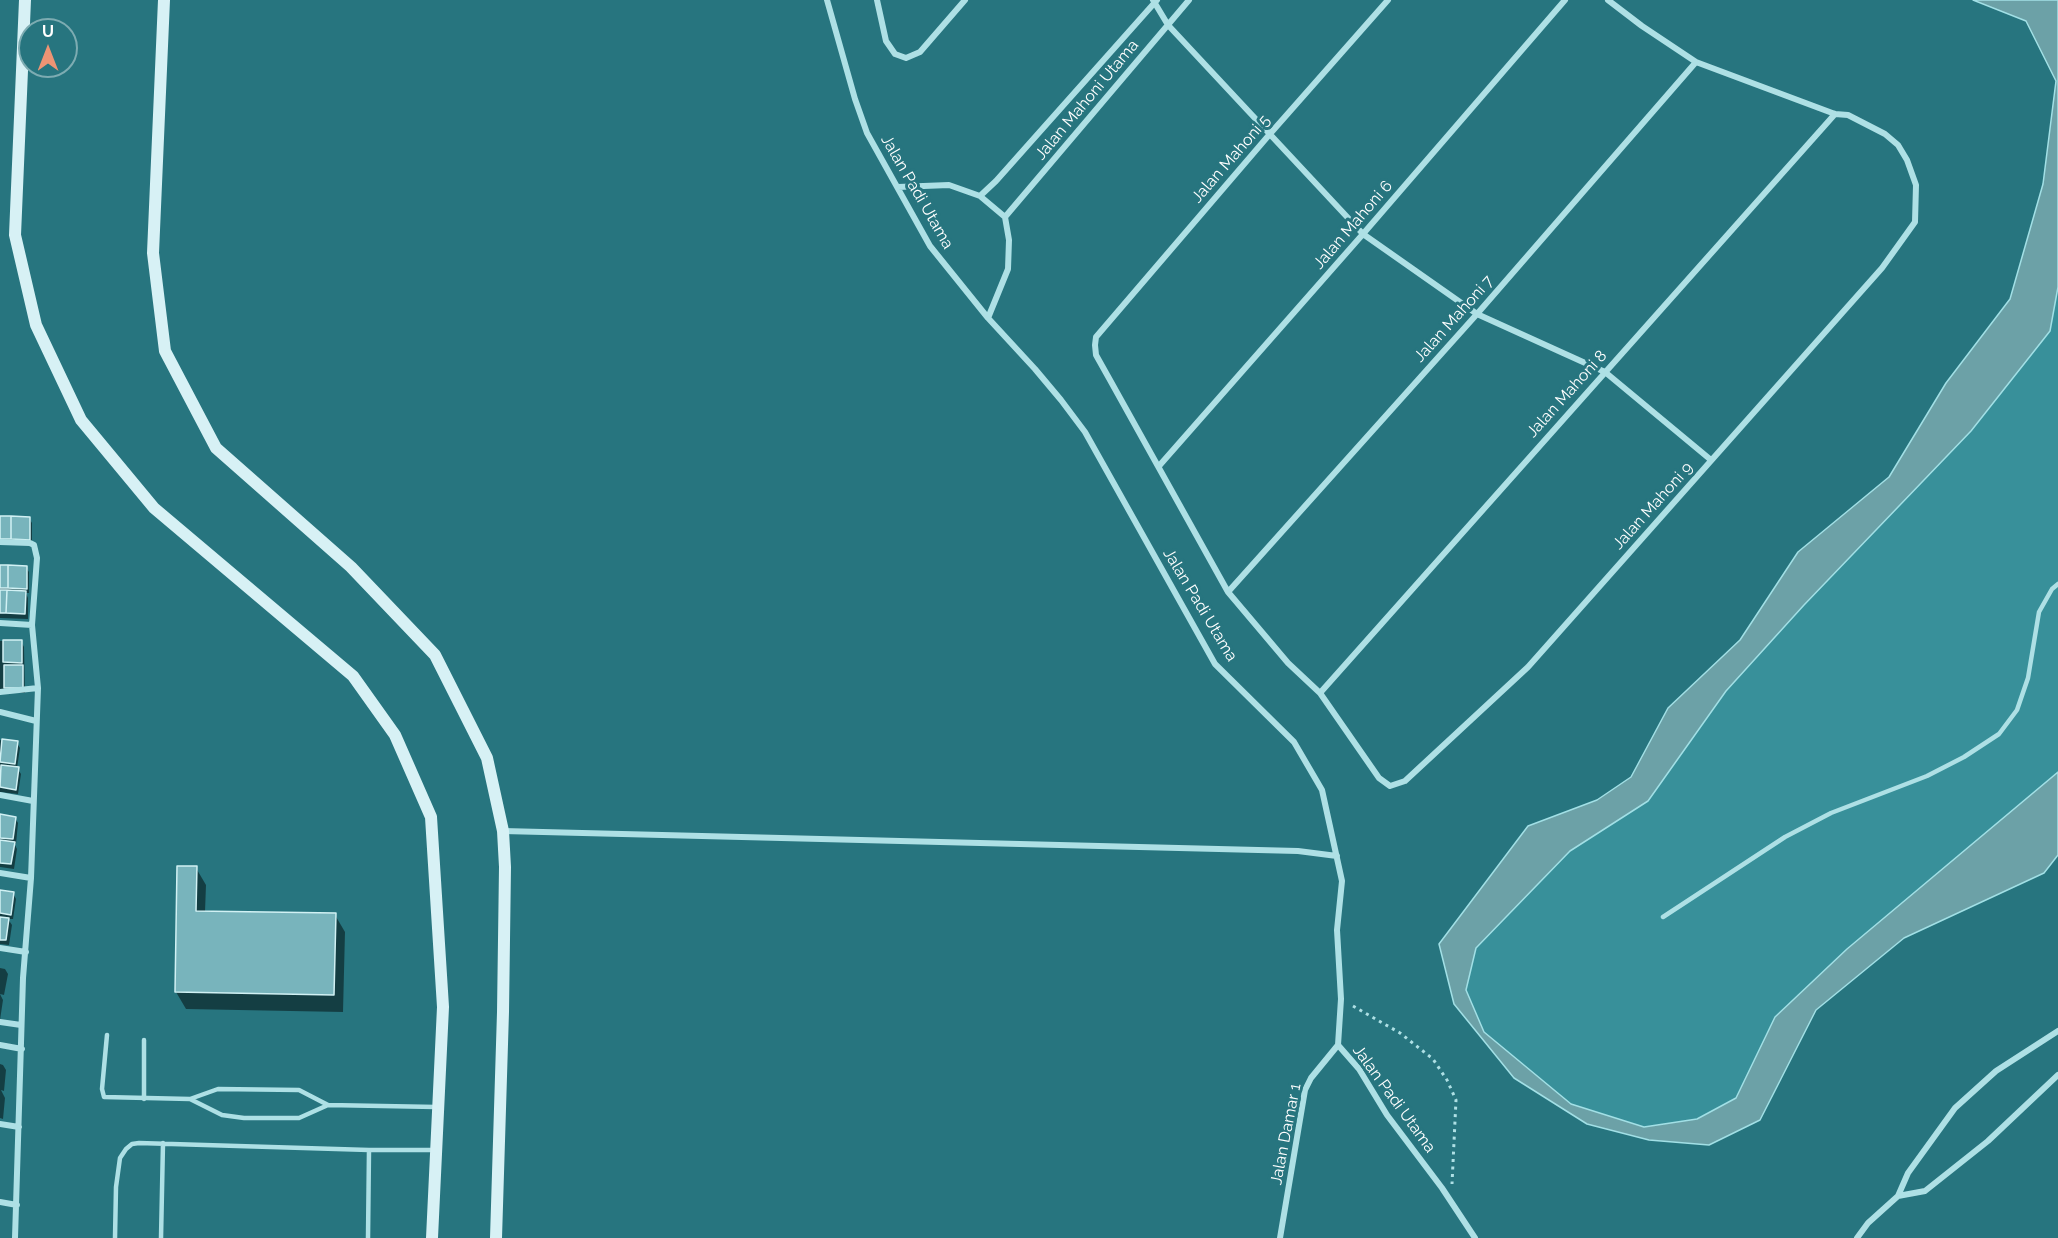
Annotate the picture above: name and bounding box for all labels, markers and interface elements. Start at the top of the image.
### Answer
north arrow [18,18,78,78]
text: U [42,22,54,41]
street label: Jalan Mahoni Utama [1031,36,1143,164]
street label: Jalan Mahoni 5 [1188,111,1274,207]
street label: Jalan Padi Utama [877,132,957,252]
street label: Jalan Mahoni 6 [1309,177,1397,273]
street label: Jalan Mahoni 7 [1410,272,1498,366]
street label: Jalan Mahoni 8 [1523,346,1611,442]
street label: Jalan Mahoni 9 [1609,458,1697,554]
street label: Jalan Padi Utama [1159,545,1241,665]
street label: Jalan Padi Utama [1349,1041,1439,1157]
street label: Jalan Damar 1 [1267,1082,1305,1186]

